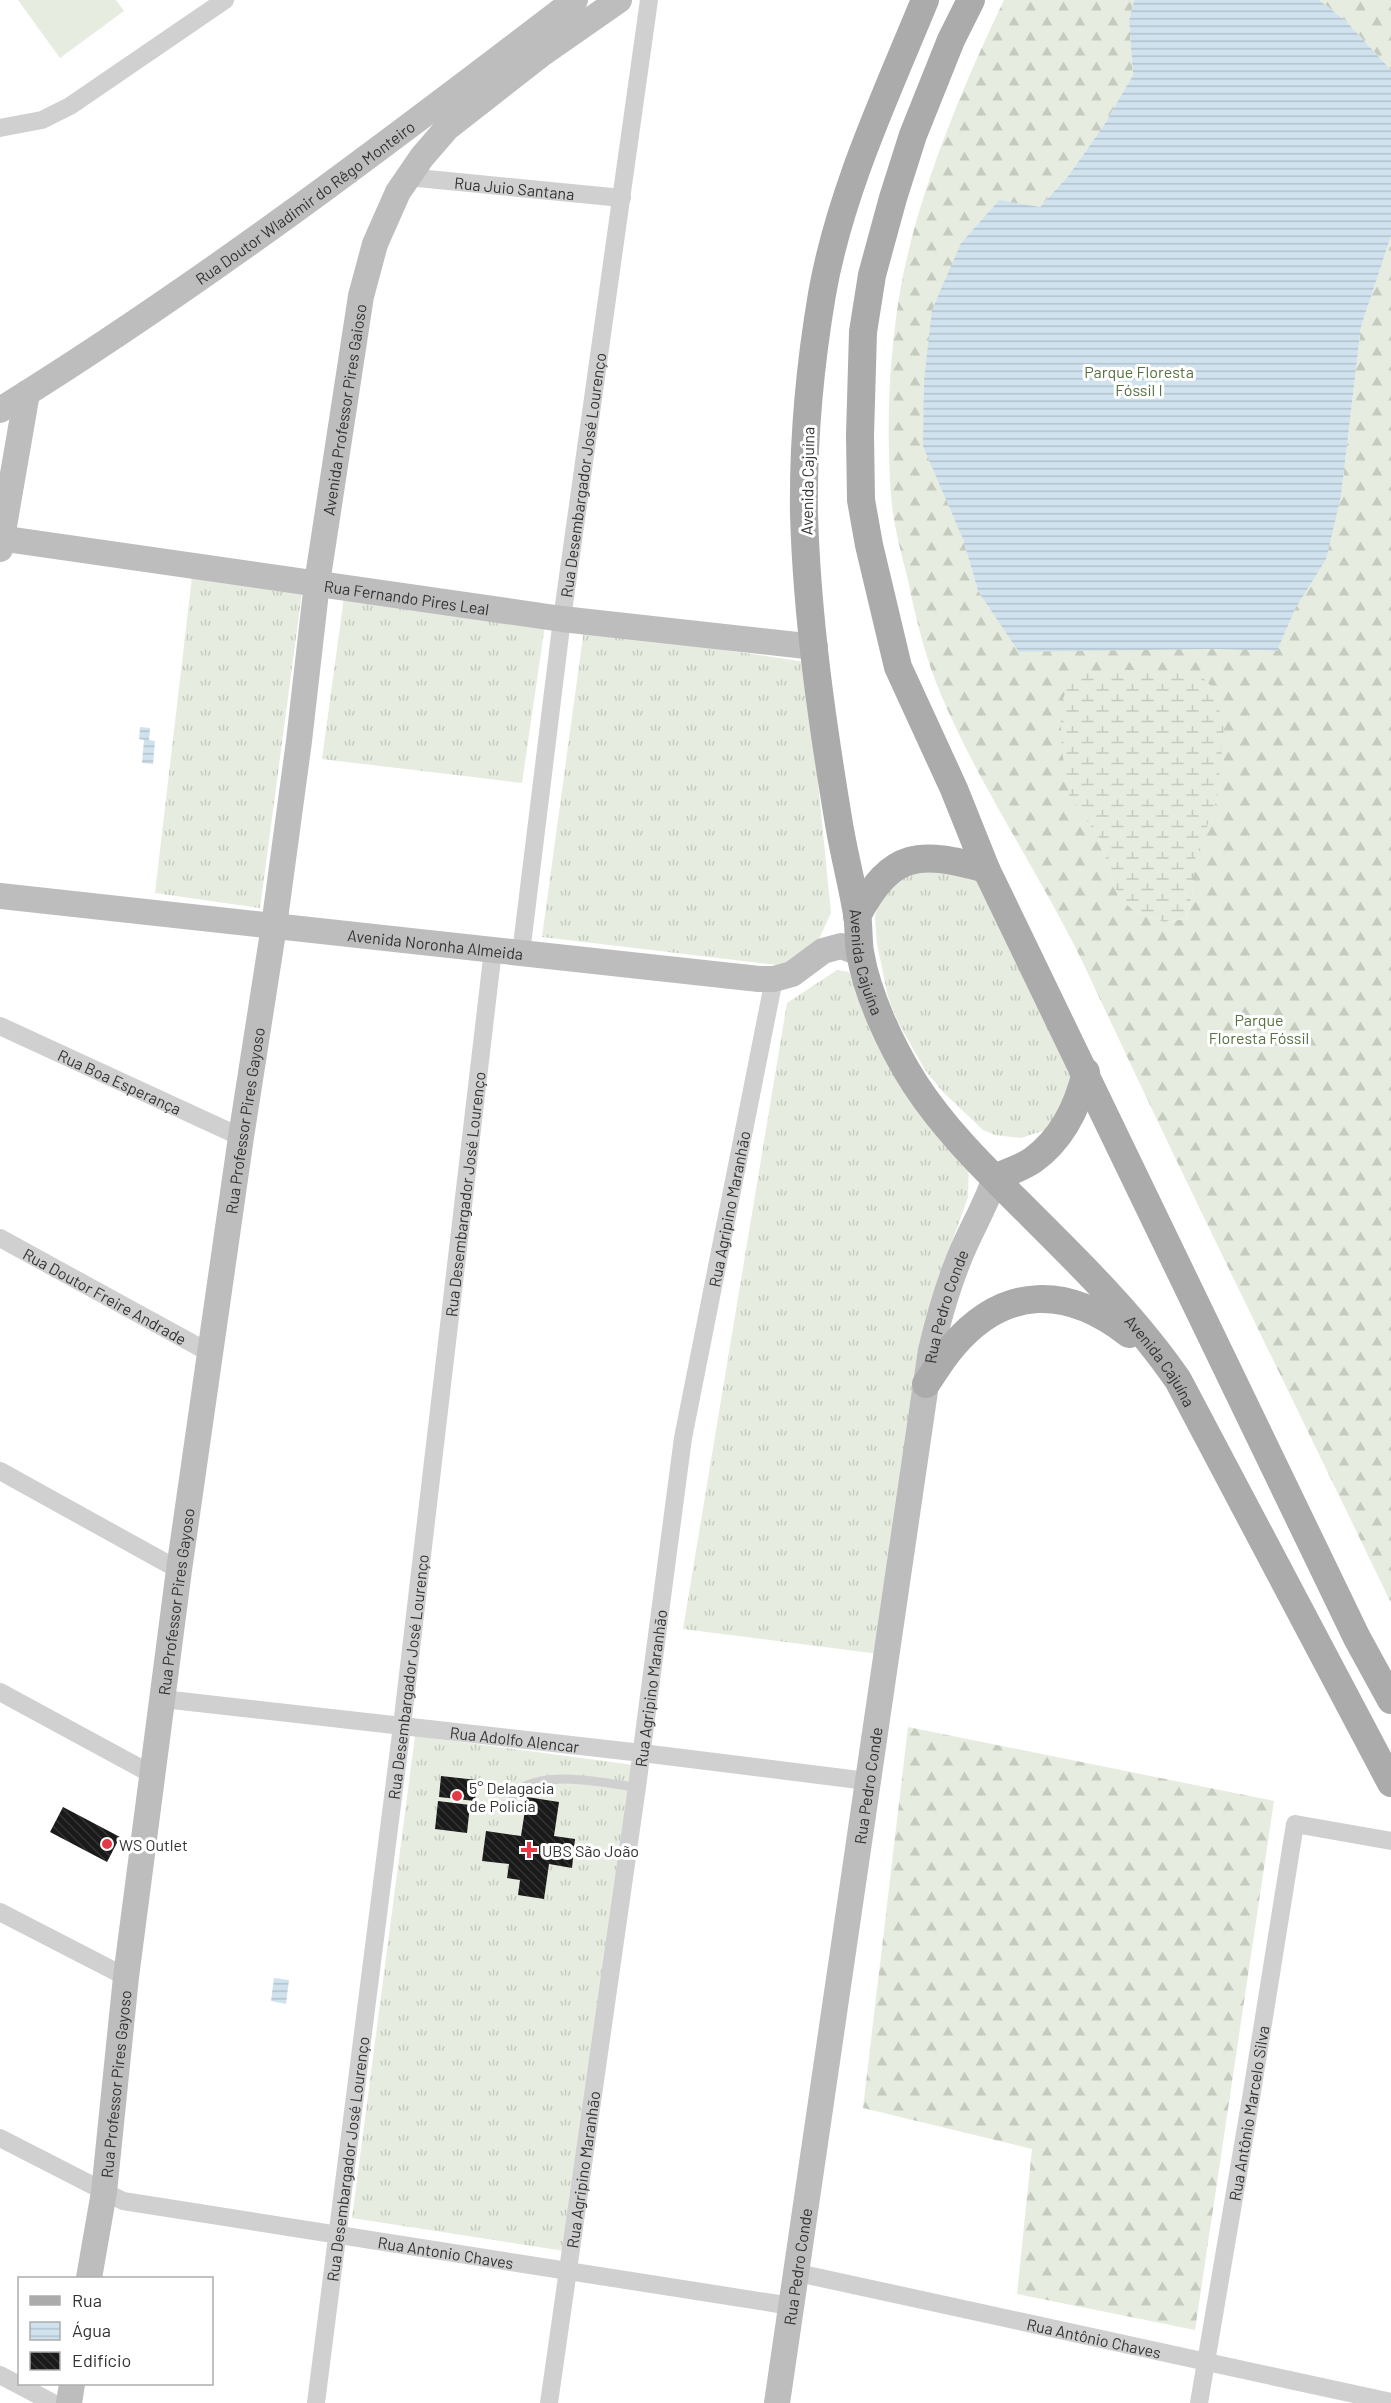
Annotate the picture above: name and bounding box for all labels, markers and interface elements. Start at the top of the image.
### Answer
street label: Rua Doutor Wladimir do Rêgo Monteiro [191,116,418,288]
street label: Rua Juio Santana [454,172,575,203]
street label: Avenida Professor Pires Gaioso [318,302,369,517]
street label: Rua Desembargador José Lourenço [556,351,609,599]
park label: Parque Floresta Fóssil I [1084,362,1194,399]
street label: Avenida Cajuína [797,427,817,535]
street label: Rua Fernando Pires Leal [323,575,491,618]
street label: Avenida Cajuína [847,907,888,1018]
street label: Avenida Noronha Almeida [347,925,524,963]
park label: Parque Floresta Fóssil [1209,1010,1309,1047]
street label: Rua Professor Pires Gayoso [221,1026,268,1215]
street label: Rua Boa Esperança [55,1045,185,1118]
street label: Rua Desembargador José Lourenço [441,1070,488,1318]
street label: Rua Agripino Maranhão [704,1129,753,1288]
street label: Rua Doutor Freire Andrade [20,1243,190,1348]
street label: Rua Pedro Conde [920,1246,971,1365]
street label: Avenida Cajuína [1122,1311,1200,1410]
street label: Rua Professor Pires Gayoso [153,1507,197,1696]
street label: Rua Desembargador José Lourenço [383,1553,432,1801]
street label: Rua Agripino Maranhão [630,1608,670,1768]
street label: Rua Adolfo Alencar [449,1722,581,1755]
street label: Rua Pedro Conde [849,1726,885,1845]
place label: 5° Delagacia de Policia [469,1778,554,1815]
marker: 5° Delagacia de Policia [450,1789,464,1803]
place label: WS Outlet [119,1835,188,1854]
marker: WS Outlet [100,1837,114,1851]
marker: UBS São João [520,1841,538,1859]
place label: UBS São João [542,1841,639,1860]
street label: Rua Professor Pires Gayoso [96,1989,134,2179]
street label: Rua Antônio Marcelo Silva [1224,2024,1272,2202]
street label: Rua Desembargador José Lourenço [322,2035,372,2283]
street label: Rua Agripino Maranhão [562,2089,603,2249]
street label: Rua Pedro Conde [779,2207,815,2326]
street label: Rua Antonio Chaves [377,2232,515,2272]
legend [18,2277,213,2385]
text: Rua [72,2289,102,2311]
street label: Rua Antônio Chaves [1025,2314,1163,2361]
text: Água [72,2319,111,2341]
text: Edifício [72,2349,131,2371]

